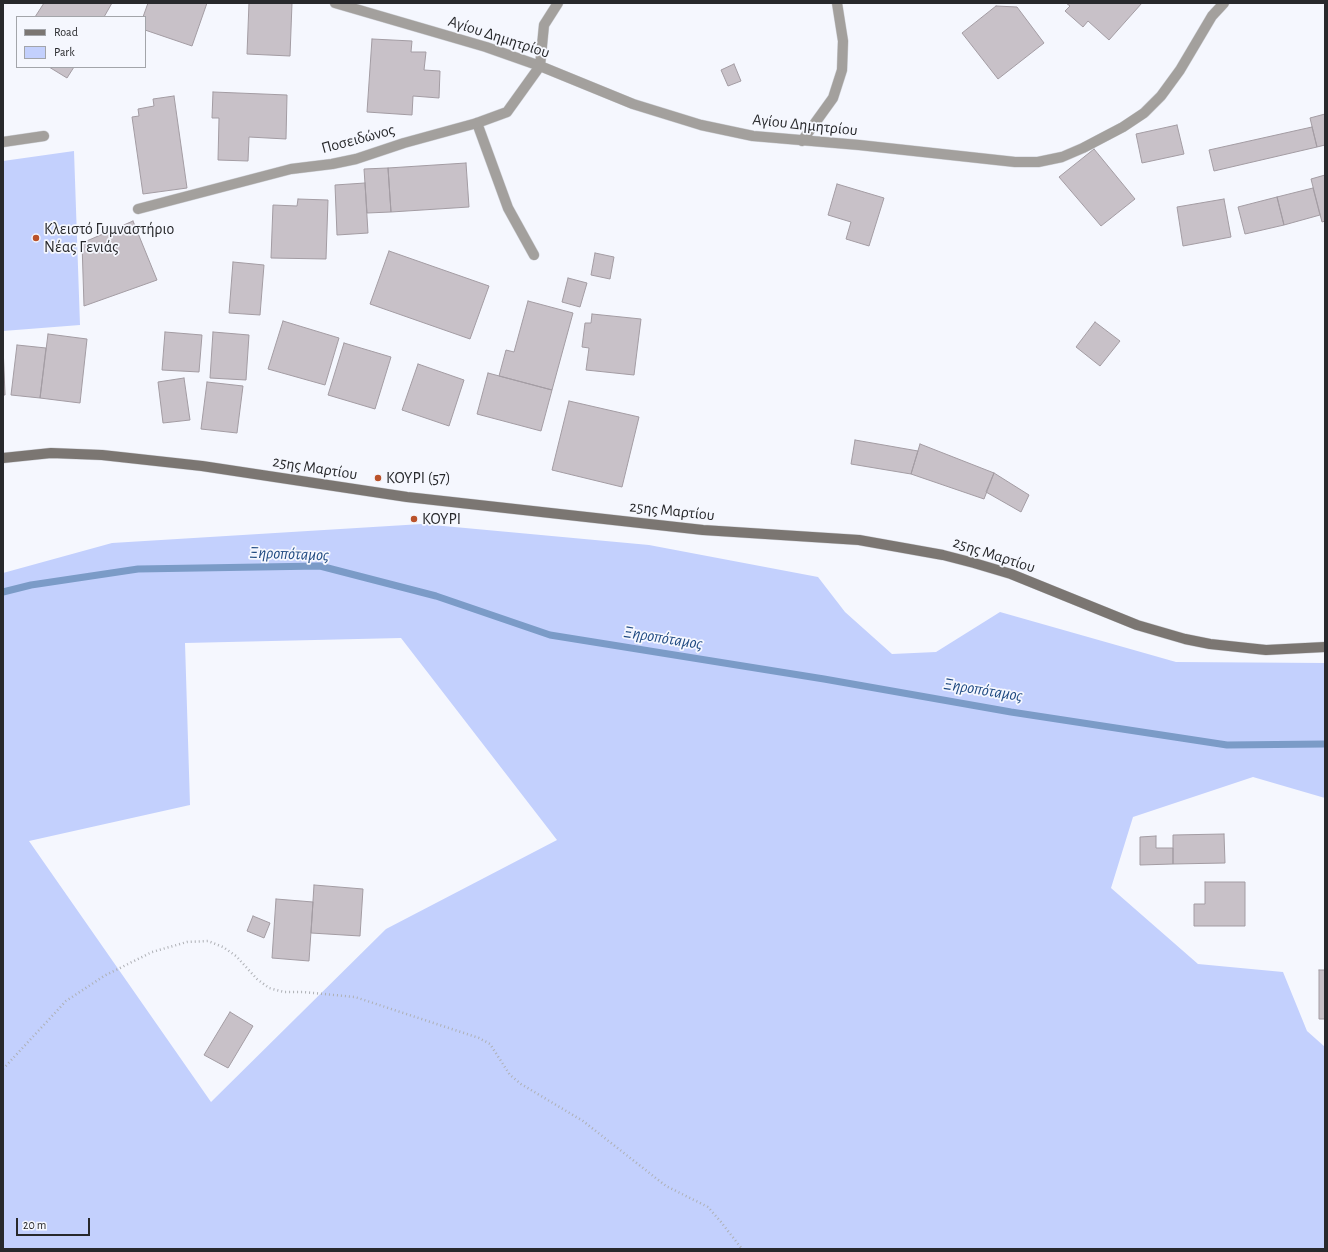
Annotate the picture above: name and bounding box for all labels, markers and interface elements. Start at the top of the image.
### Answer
street label: Αγίου Δημητρίου [446,12,552,62]
legend [16,16,146,68]
text: Road [54,26,78,38]
text: Park [54,46,75,58]
street label: Αγίου Δημητρίου [752,110,858,140]
street label: Ποσειδώνος [319,120,397,158]
place label: Κλειστό Γυμναστήριο Νέας Γενιάς [44,219,174,257]
marker: Κλειστό Γυμναστήριο Νέας Γενιάς [31,233,41,243]
street label: 25ης Μαρτίου [271,452,359,484]
place label: ΚΟΥΡΙ (57) [386,468,451,488]
marker: ΚΟΥΡΙ (57) [373,473,383,483]
street label: 25ης Μαρτίου [629,497,715,525]
place label: ΚΟΥΡΙ [422,509,461,529]
marker: ΚΟΥΡΙ [409,514,419,524]
street label: 25ης Μαρτίου [950,533,1038,577]
water label: Ξηροπόταμος [249,542,329,566]
water label: Ξηροπόταμος [622,622,704,654]
water label: Ξηροπόταμος [942,674,1024,706]
scale bar [18,1210,92,1236]
text: 20 m [23,1219,46,1231]

